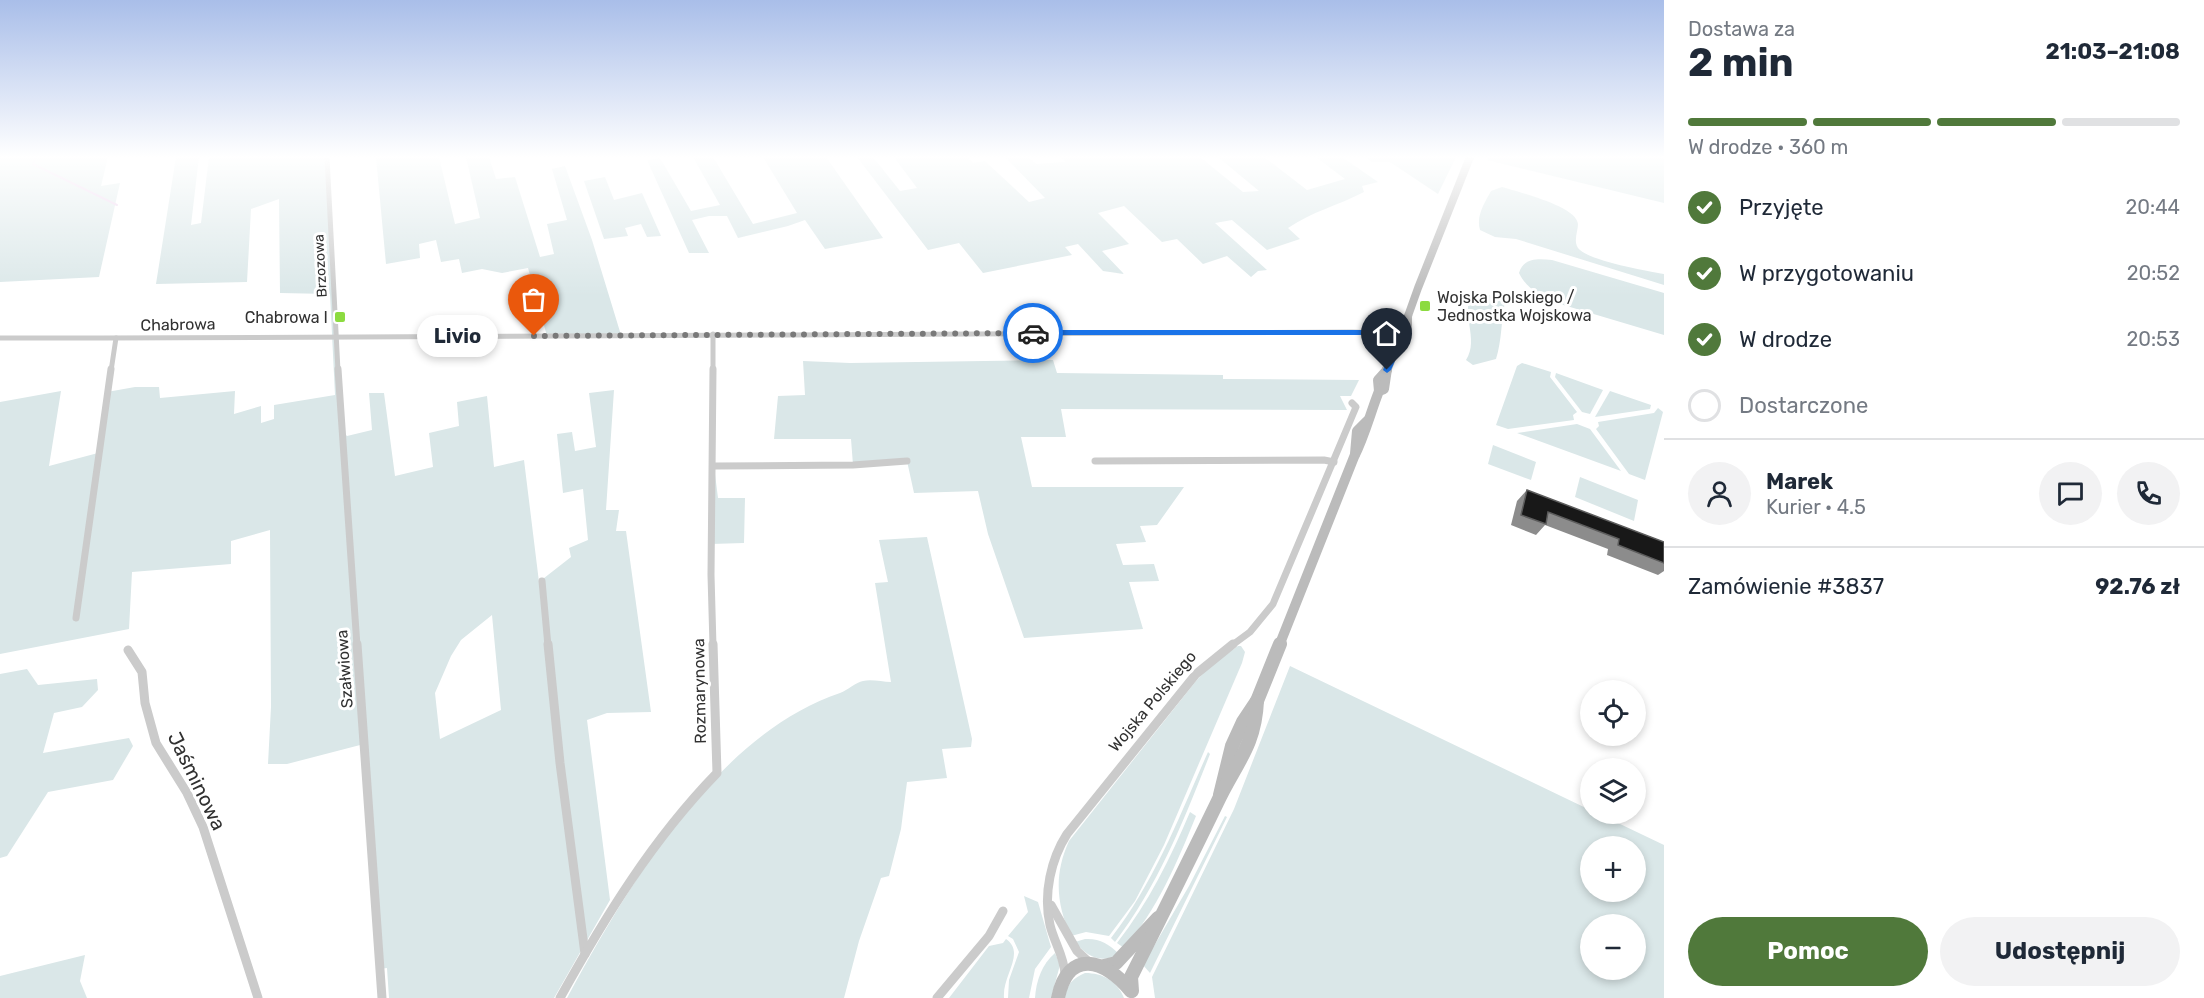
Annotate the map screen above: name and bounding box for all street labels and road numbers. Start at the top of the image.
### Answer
street label: Brzozowa [310,234,331,298]
street label: Chabrowa [140,314,216,335]
street label: Szałwiowa [332,629,357,709]
street label: Rozmarynowa [689,638,710,744]
street label: Wojska Polskiego [1105,647,1200,756]
street label: Jaśminowa [163,728,231,834]

